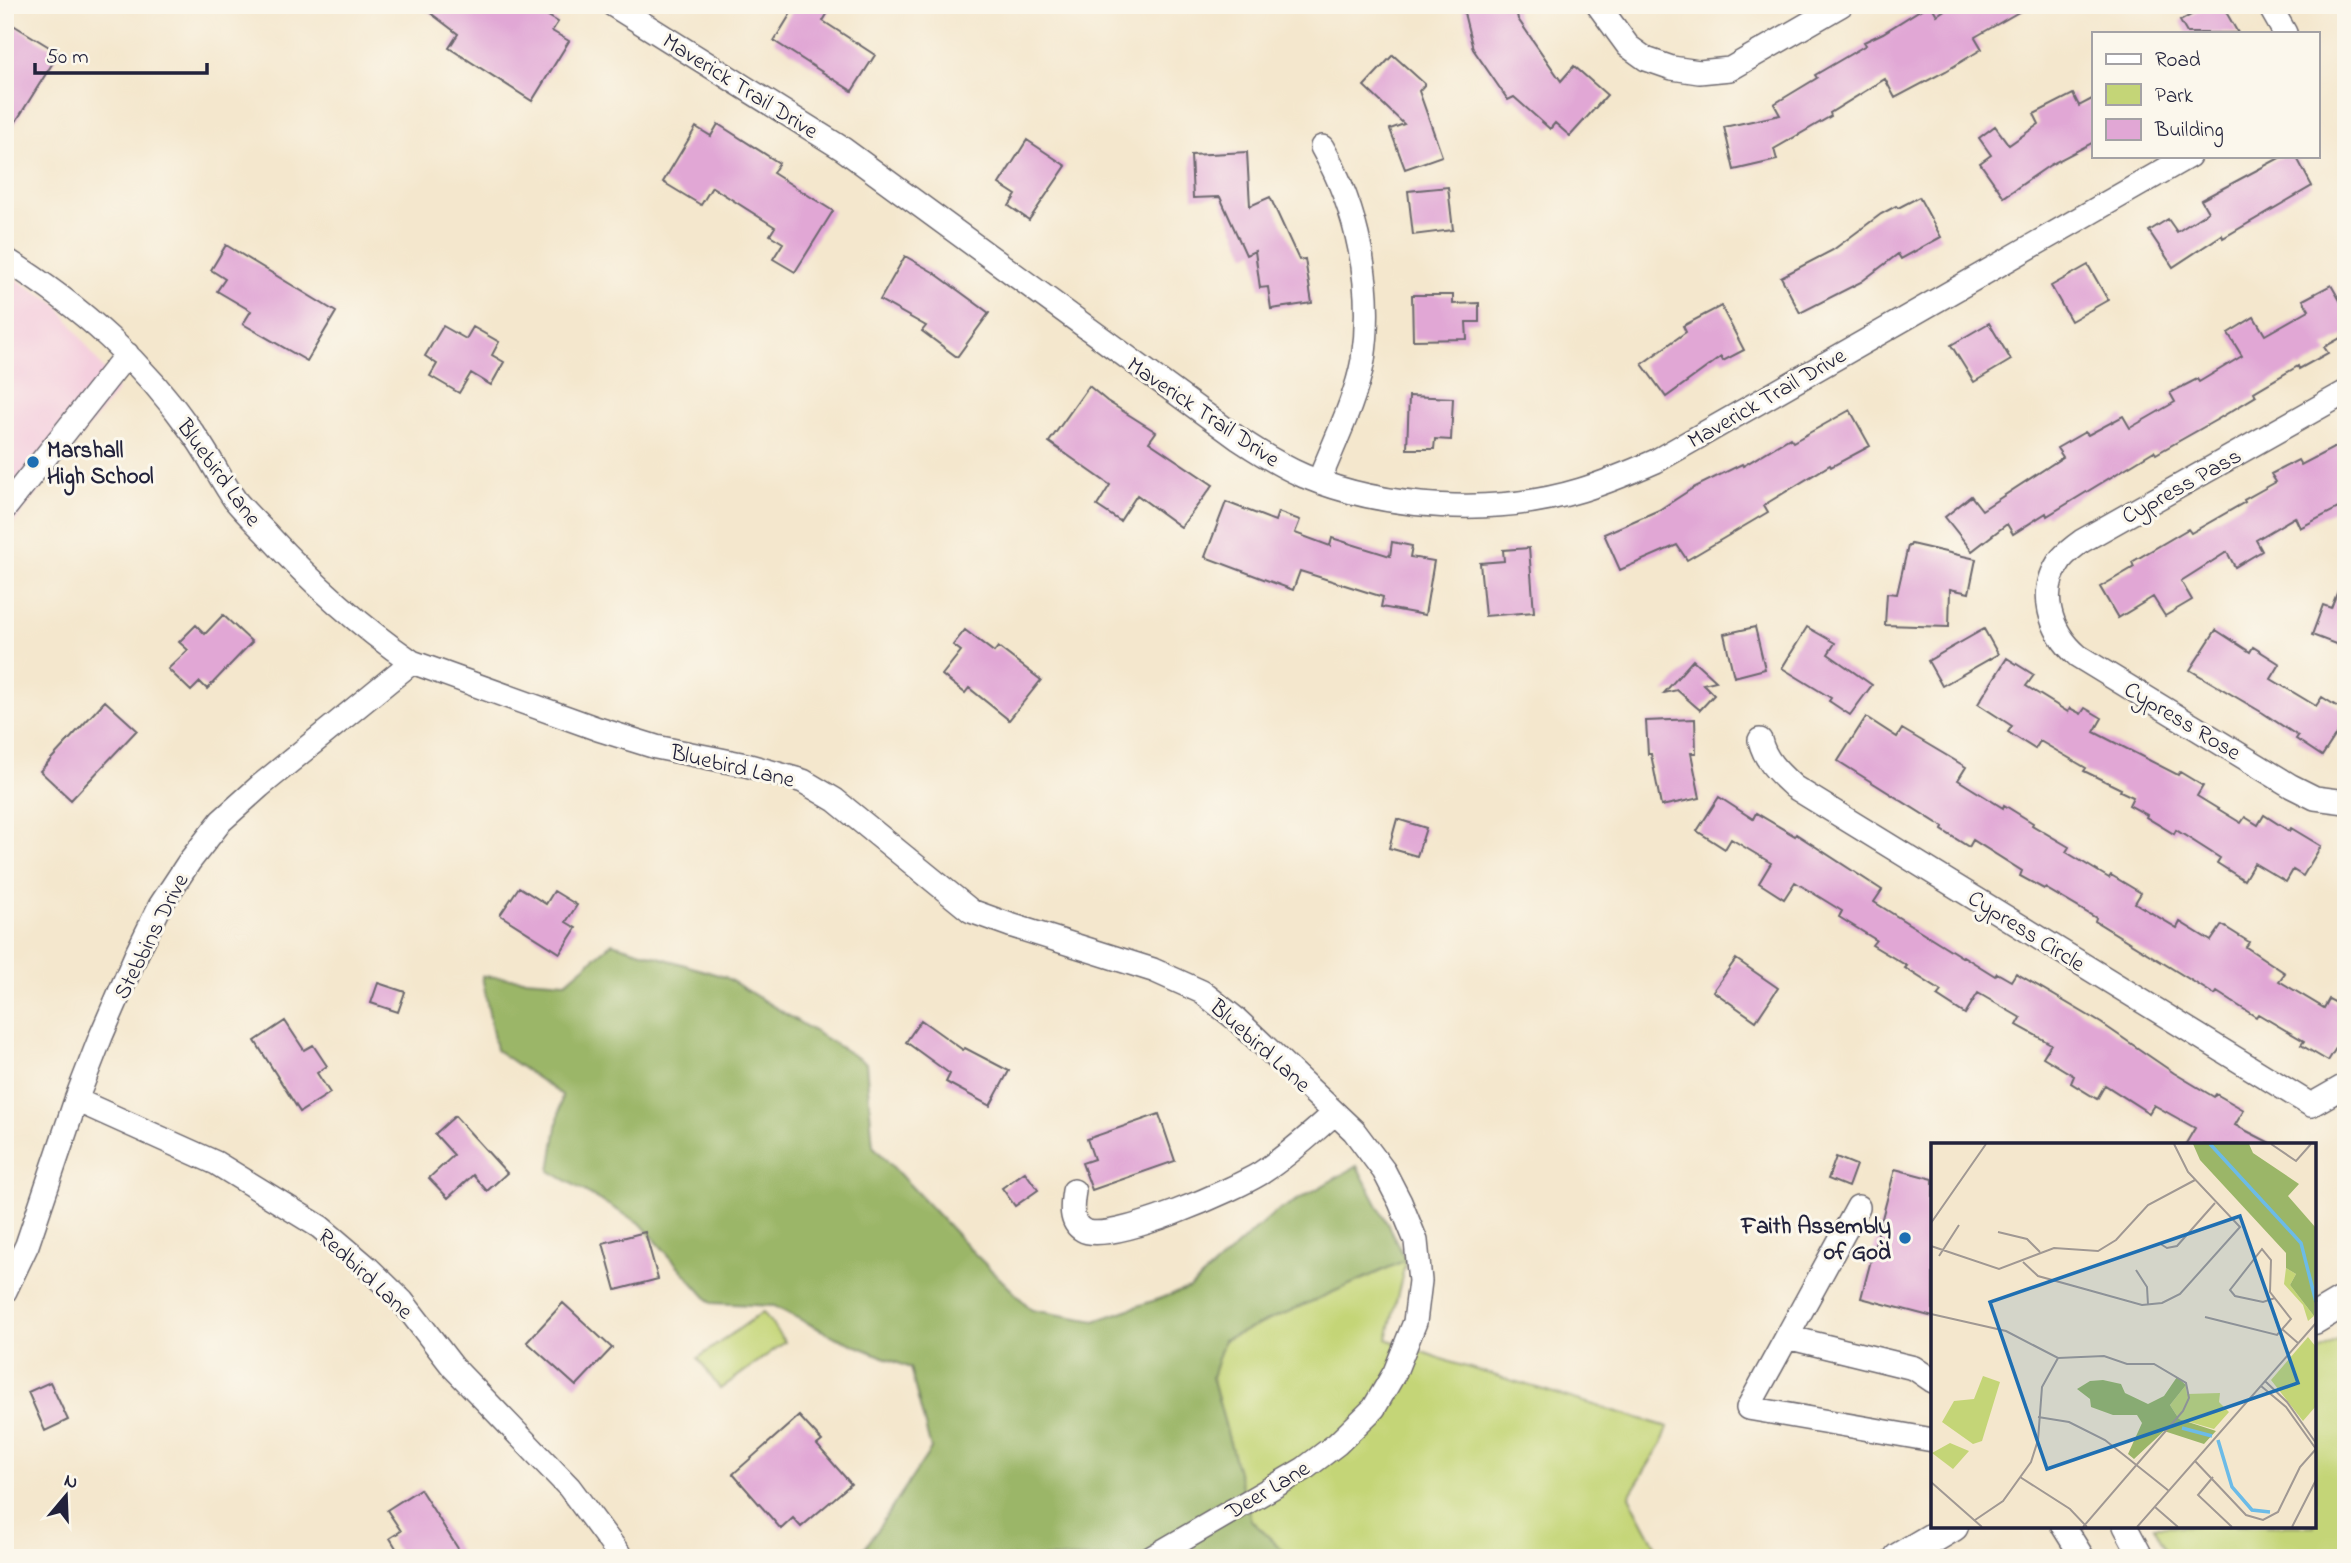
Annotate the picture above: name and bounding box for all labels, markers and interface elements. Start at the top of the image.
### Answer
street label: Maverick Trail Drive [655,26,825,149]
scale bar [35,32,206,76]
legend [2092,32,2320,158]
text: 50 m [46,43,89,73]
text: Road [2155,46,2201,76]
text: Park [2155,82,2194,112]
text: Building [2154,116,2224,148]
street label: Maverick Trail Drive [1682,340,1853,458]
street label: Maverick Trail Drive [1120,350,1286,477]
street label: Bluebird Lane [167,412,269,535]
place label: Marshall High School [47,435,154,496]
street label: Cypress Pass [2116,441,2249,535]
marker: Marshall High School [25,454,41,470]
street label: Cypress Rose [2116,674,2247,772]
street label: Bluebird Lane [666,737,798,798]
street label: Stebbins Drive [106,868,198,1006]
street label: Cypress Circle [1960,883,2091,983]
street label: Bluebird Lane [1201,992,1318,1102]
inset map [1931,1143,2316,1528]
place label: Faith Assembly of God [1740,1211,1891,1270]
street label: Redbird Lane [309,1222,420,1328]
marker: Faith Assembly of God [1897,1230,1913,1246]
street label: Deer Lane [1219,1453,1317,1530]
north arrow [32,1462,102,1532]
text: N [60,1467,81,1497]

